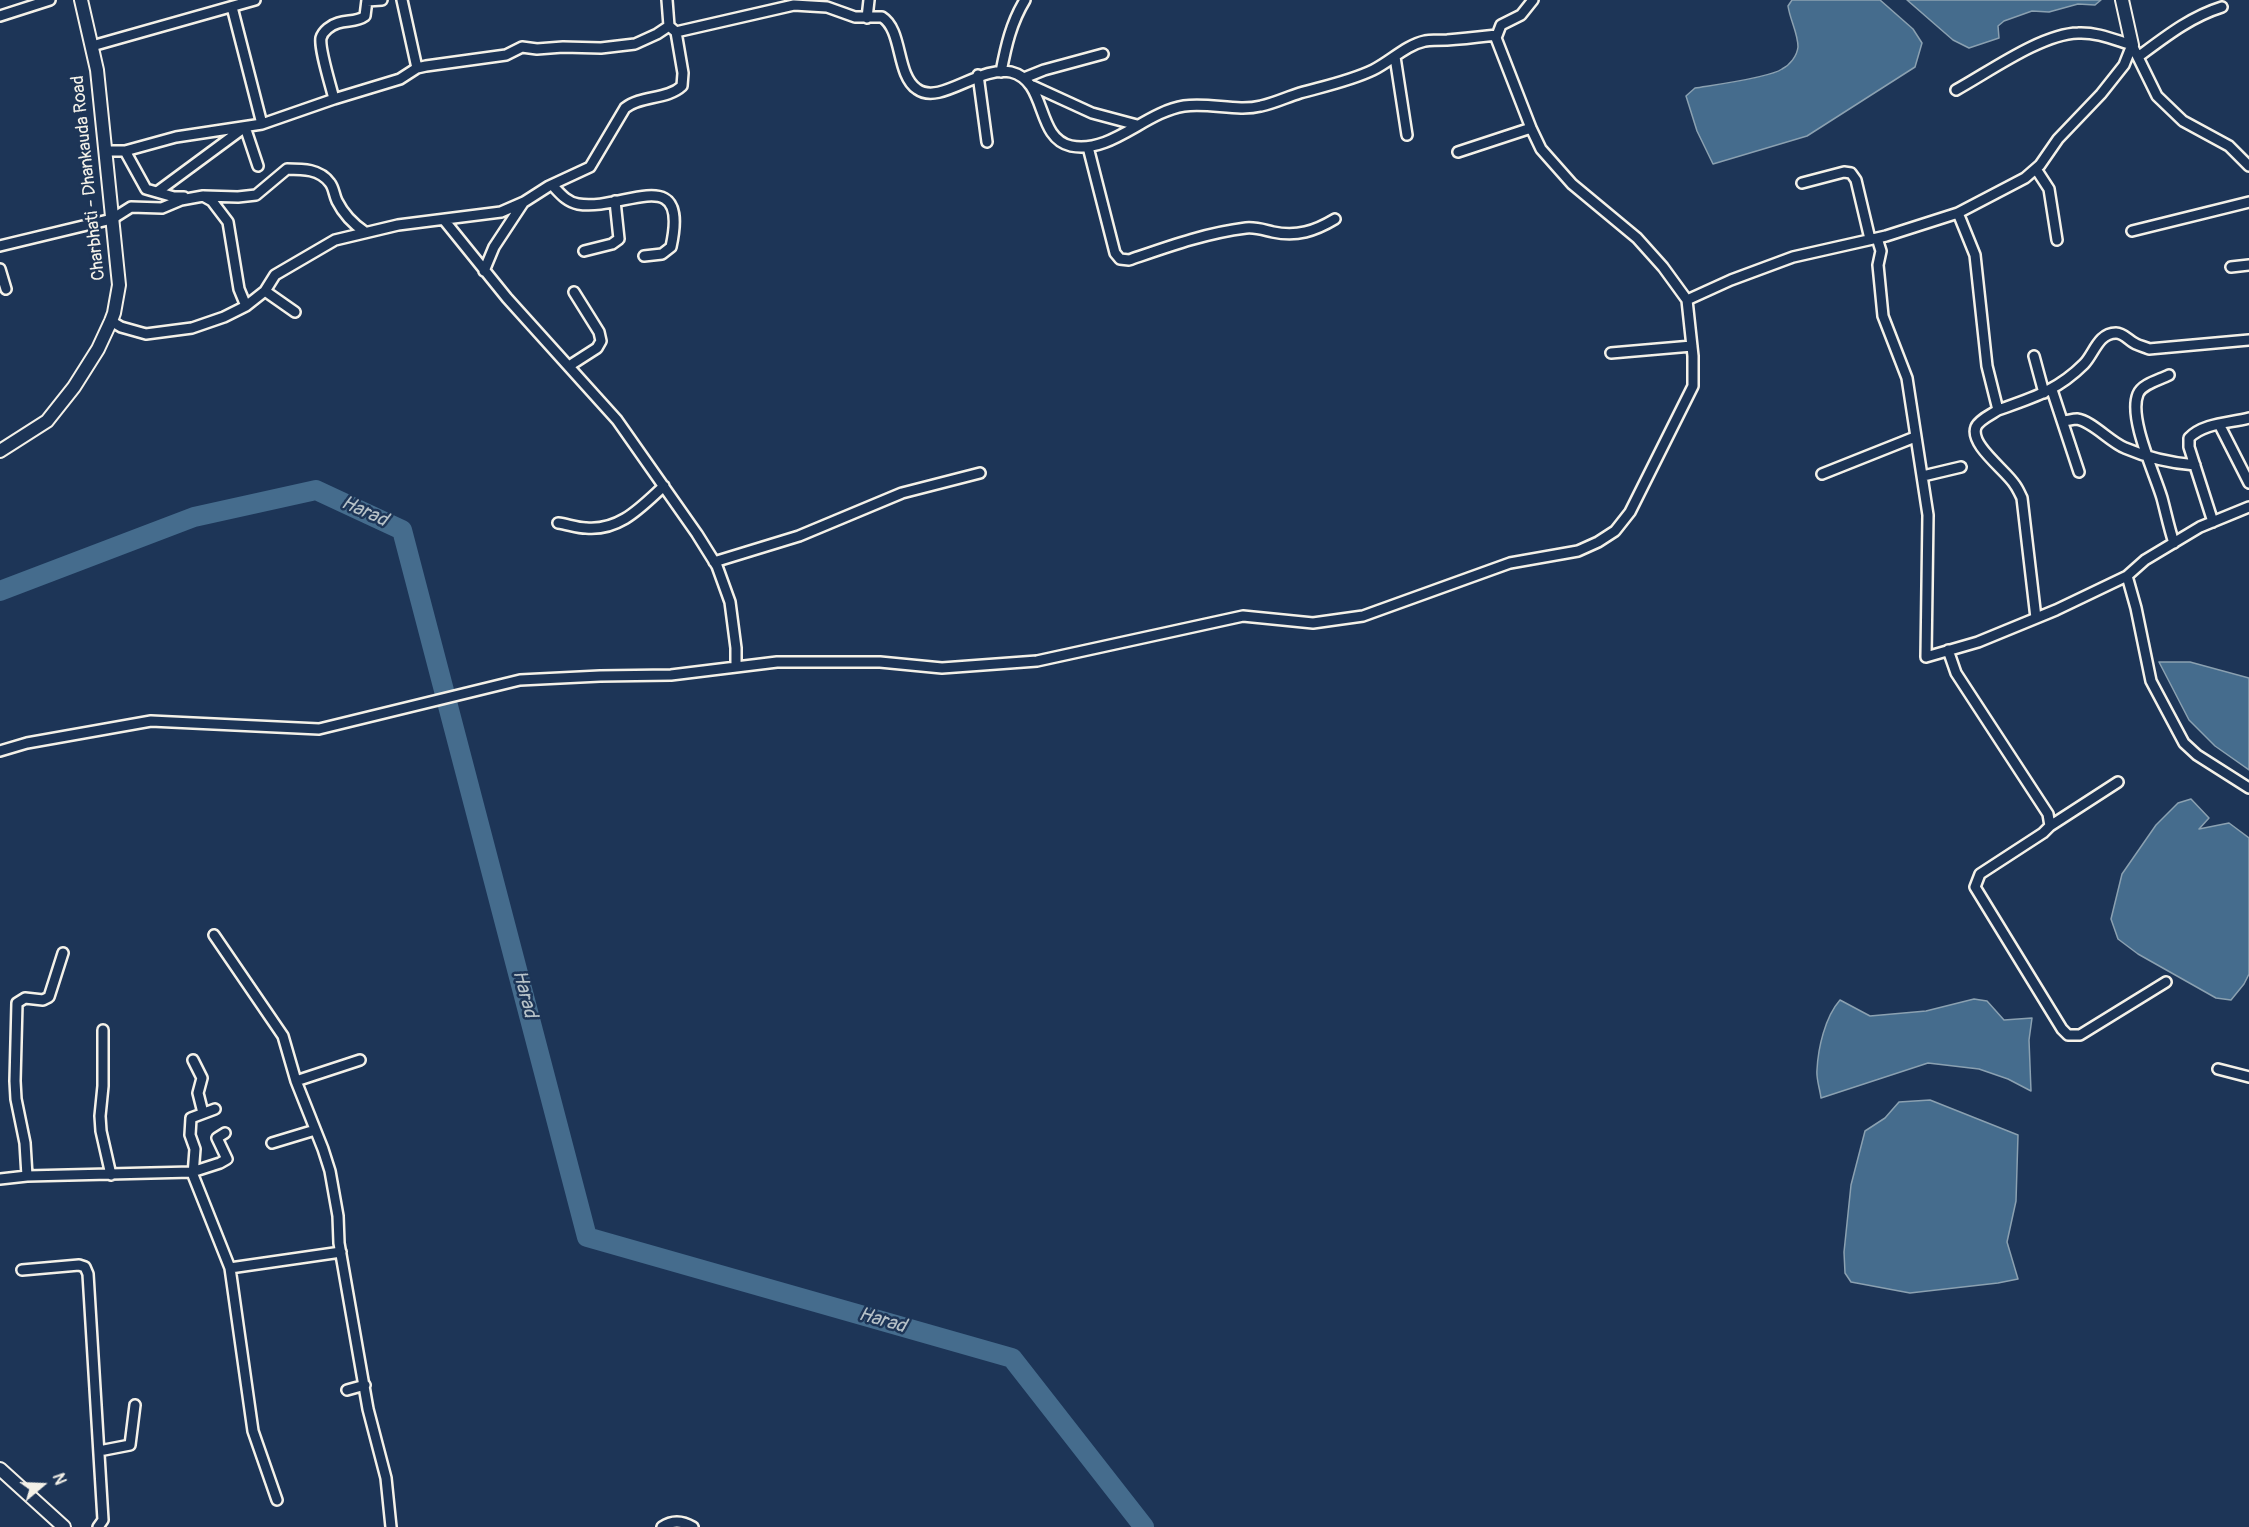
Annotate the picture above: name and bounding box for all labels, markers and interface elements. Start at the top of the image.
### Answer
street label: Charbhati - Dhankauda Road [67,74,111,282]
water label: Harad [337,491,391,533]
water label: Harad [506,968,542,1020]
water label: Harad [856,1303,908,1339]
north arrow [12,1455,72,1515]
text: N [48,1471,70,1488]

